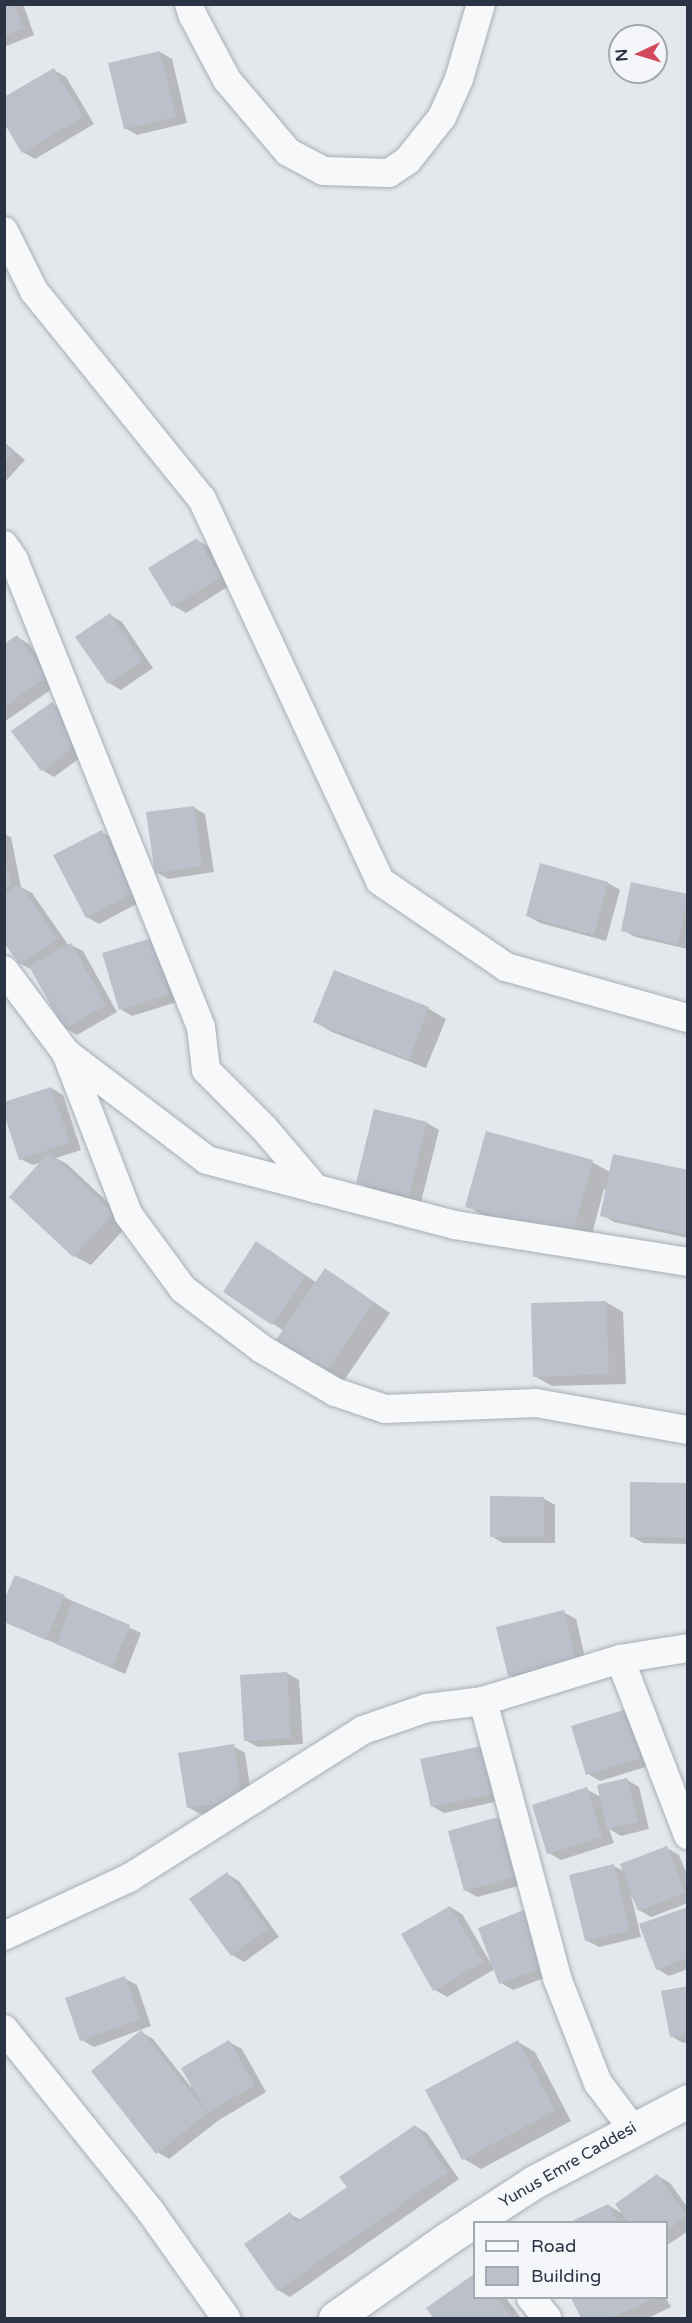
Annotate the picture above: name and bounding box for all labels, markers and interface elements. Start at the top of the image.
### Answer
north arrow [608,24,668,84]
text: N [612,48,632,62]
street label: Yunus Emre Caddesi [496,2118,640,2212]
legend [473,2221,668,2299]
text: Road [531,2235,576,2257]
text: Building [531,2265,601,2287]

